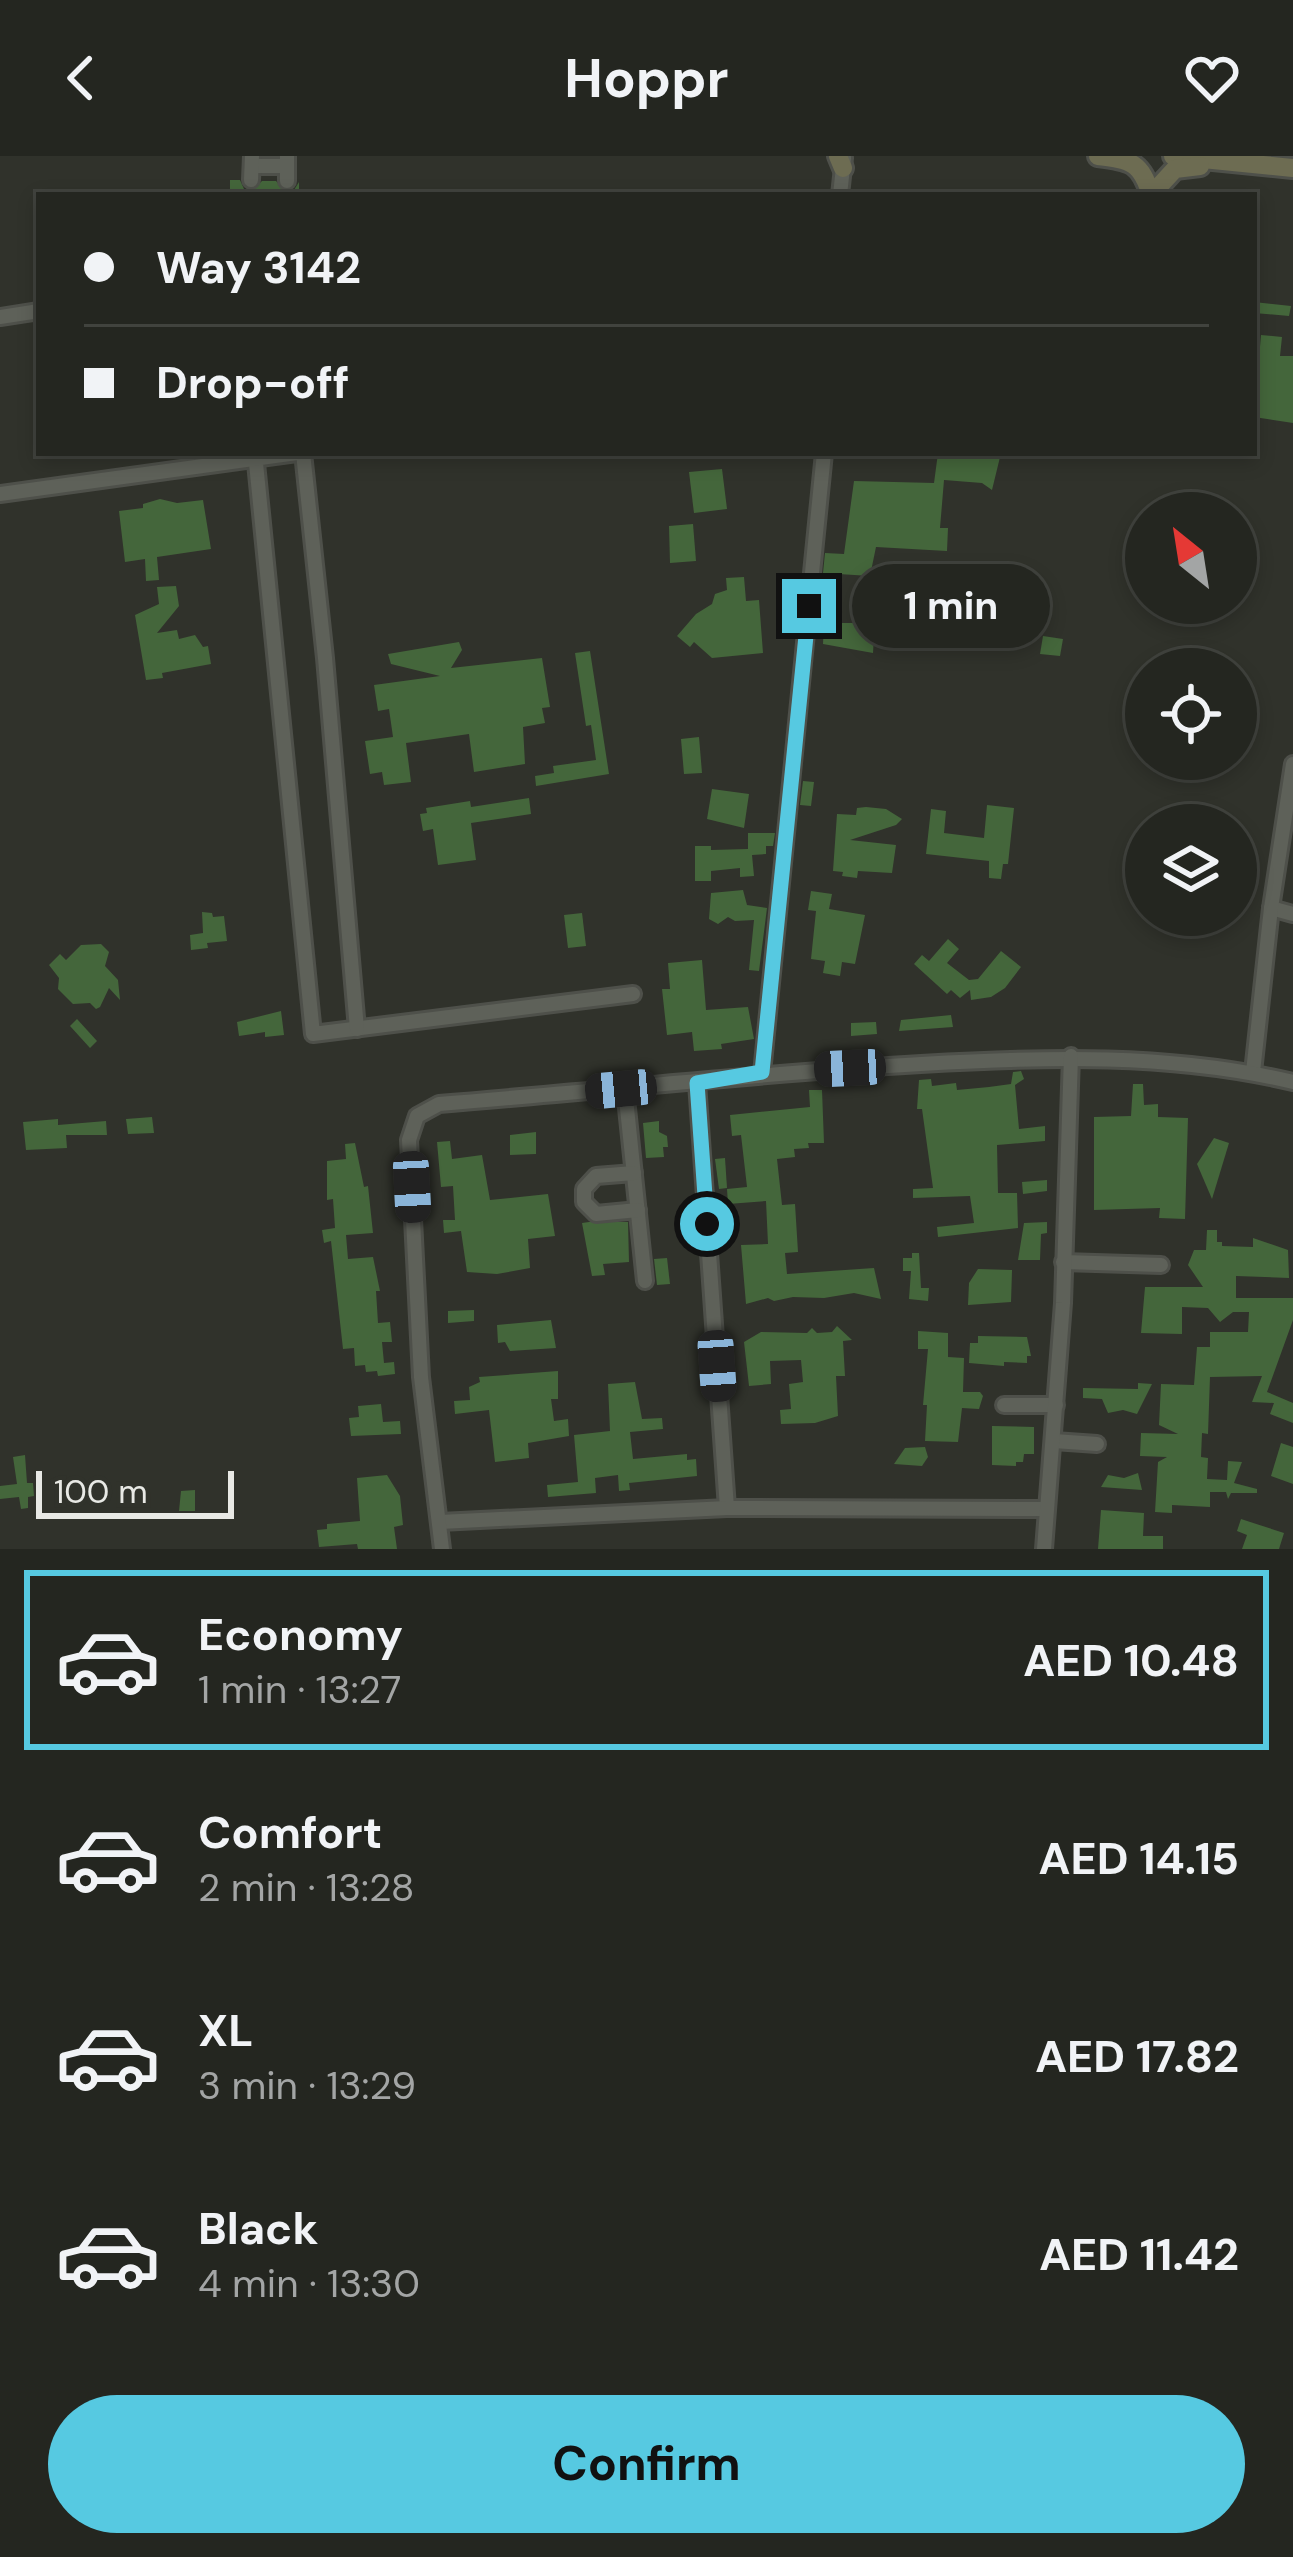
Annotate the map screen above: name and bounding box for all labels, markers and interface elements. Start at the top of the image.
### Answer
text: Hoppr [564,43,729,114]
icon: back [48,45,114,111]
icon: heart [1179,45,1245,111]
text: Way 3142 [156,238,361,297]
text: Drop-off [156,353,350,412]
north arrow [1125,492,1257,624]
map controls [1125,492,1257,936]
callout: 1 min [851,564,1049,648]
route end [782,579,836,633]
text: 1 min [904,580,998,631]
button: locate [1125,648,1257,780]
button: layers [1125,804,1257,936]
car [813,1048,887,1088]
car [584,1068,658,1110]
car [392,1150,432,1224]
route start [680,1197,734,1251]
car [697,1329,737,1403]
scale bar [36,1465,234,1518]
text: 100 m [54,1470,148,1513]
text: Economy [198,1605,403,1664]
icon: car [54,1606,162,1714]
text: AED 10.48 [1023,1631,1239,1690]
text: 1 min · 13:27 [198,1664,401,1715]
text: Comfort [198,1803,382,1862]
icon: car [54,1804,162,1912]
text: AED 14.15 [1039,1829,1239,1888]
text: 2 min · 13:28 [198,1862,414,1913]
text: XL [198,2001,253,2060]
icon: car [54,2002,162,2110]
text: AED 17.82 [1035,2027,1239,2086]
text: 3 min · 13:29 [198,2060,416,2111]
text: Black [198,2199,318,2258]
icon: car [54,2200,162,2308]
text: AED 11.42 [1039,2225,1239,2284]
text: 4 min · 13:30 [198,2258,420,2309]
button: Confirm [48,2395,1245,2533]

